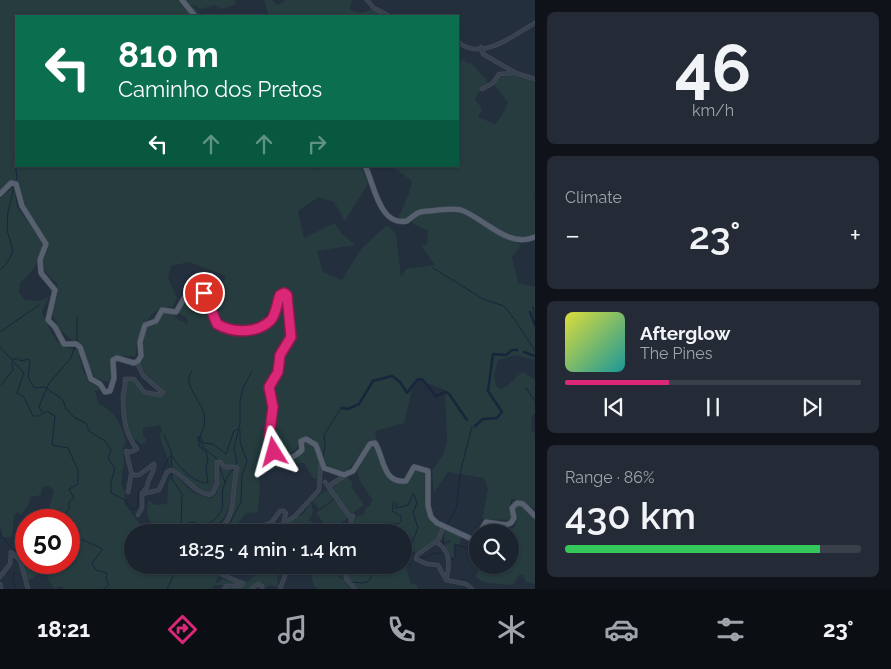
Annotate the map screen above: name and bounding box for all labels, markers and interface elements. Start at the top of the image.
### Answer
text: 46 [675,30,751,106]
text: 810 m [118,34,219,75]
icon: left [35,35,100,100]
text: Caminho dos Pretos [118,76,322,102]
text: km/h [692,101,734,120]
icon: left [144,130,172,158]
icon: ahead [197,130,225,158]
icon: ahead [250,130,278,158]
icon: right [303,130,331,158]
text: Climate [565,188,622,207]
text: 23° [689,213,741,258]
text: − [565,219,580,252]
text: + [849,219,861,252]
pin [183,272,225,314]
icon: arrive [190,279,218,307]
text: Afterglow [640,322,730,344]
text: The Pines [640,344,712,363]
icon: previous [600,393,628,421]
icon: pause [699,393,727,421]
icon: next [798,393,826,421]
position arrow [247,425,299,477]
text: Range · 86% [565,468,654,487]
text: 430 km [565,493,696,538]
speed limit sign: 50 [15,509,80,574]
map controls [469,524,519,574]
button: search [469,524,519,574]
text: 18:25 · 4 min · 1.4 km [179,538,357,560]
icon: directions [165,612,200,647]
icon: music [275,612,310,647]
icon: phone [384,612,419,647]
icon: climate [494,612,529,647]
icon: car [604,612,639,647]
icon: filters [713,612,748,647]
text: 18:21 [37,616,90,642]
text: 23° [823,616,854,642]

